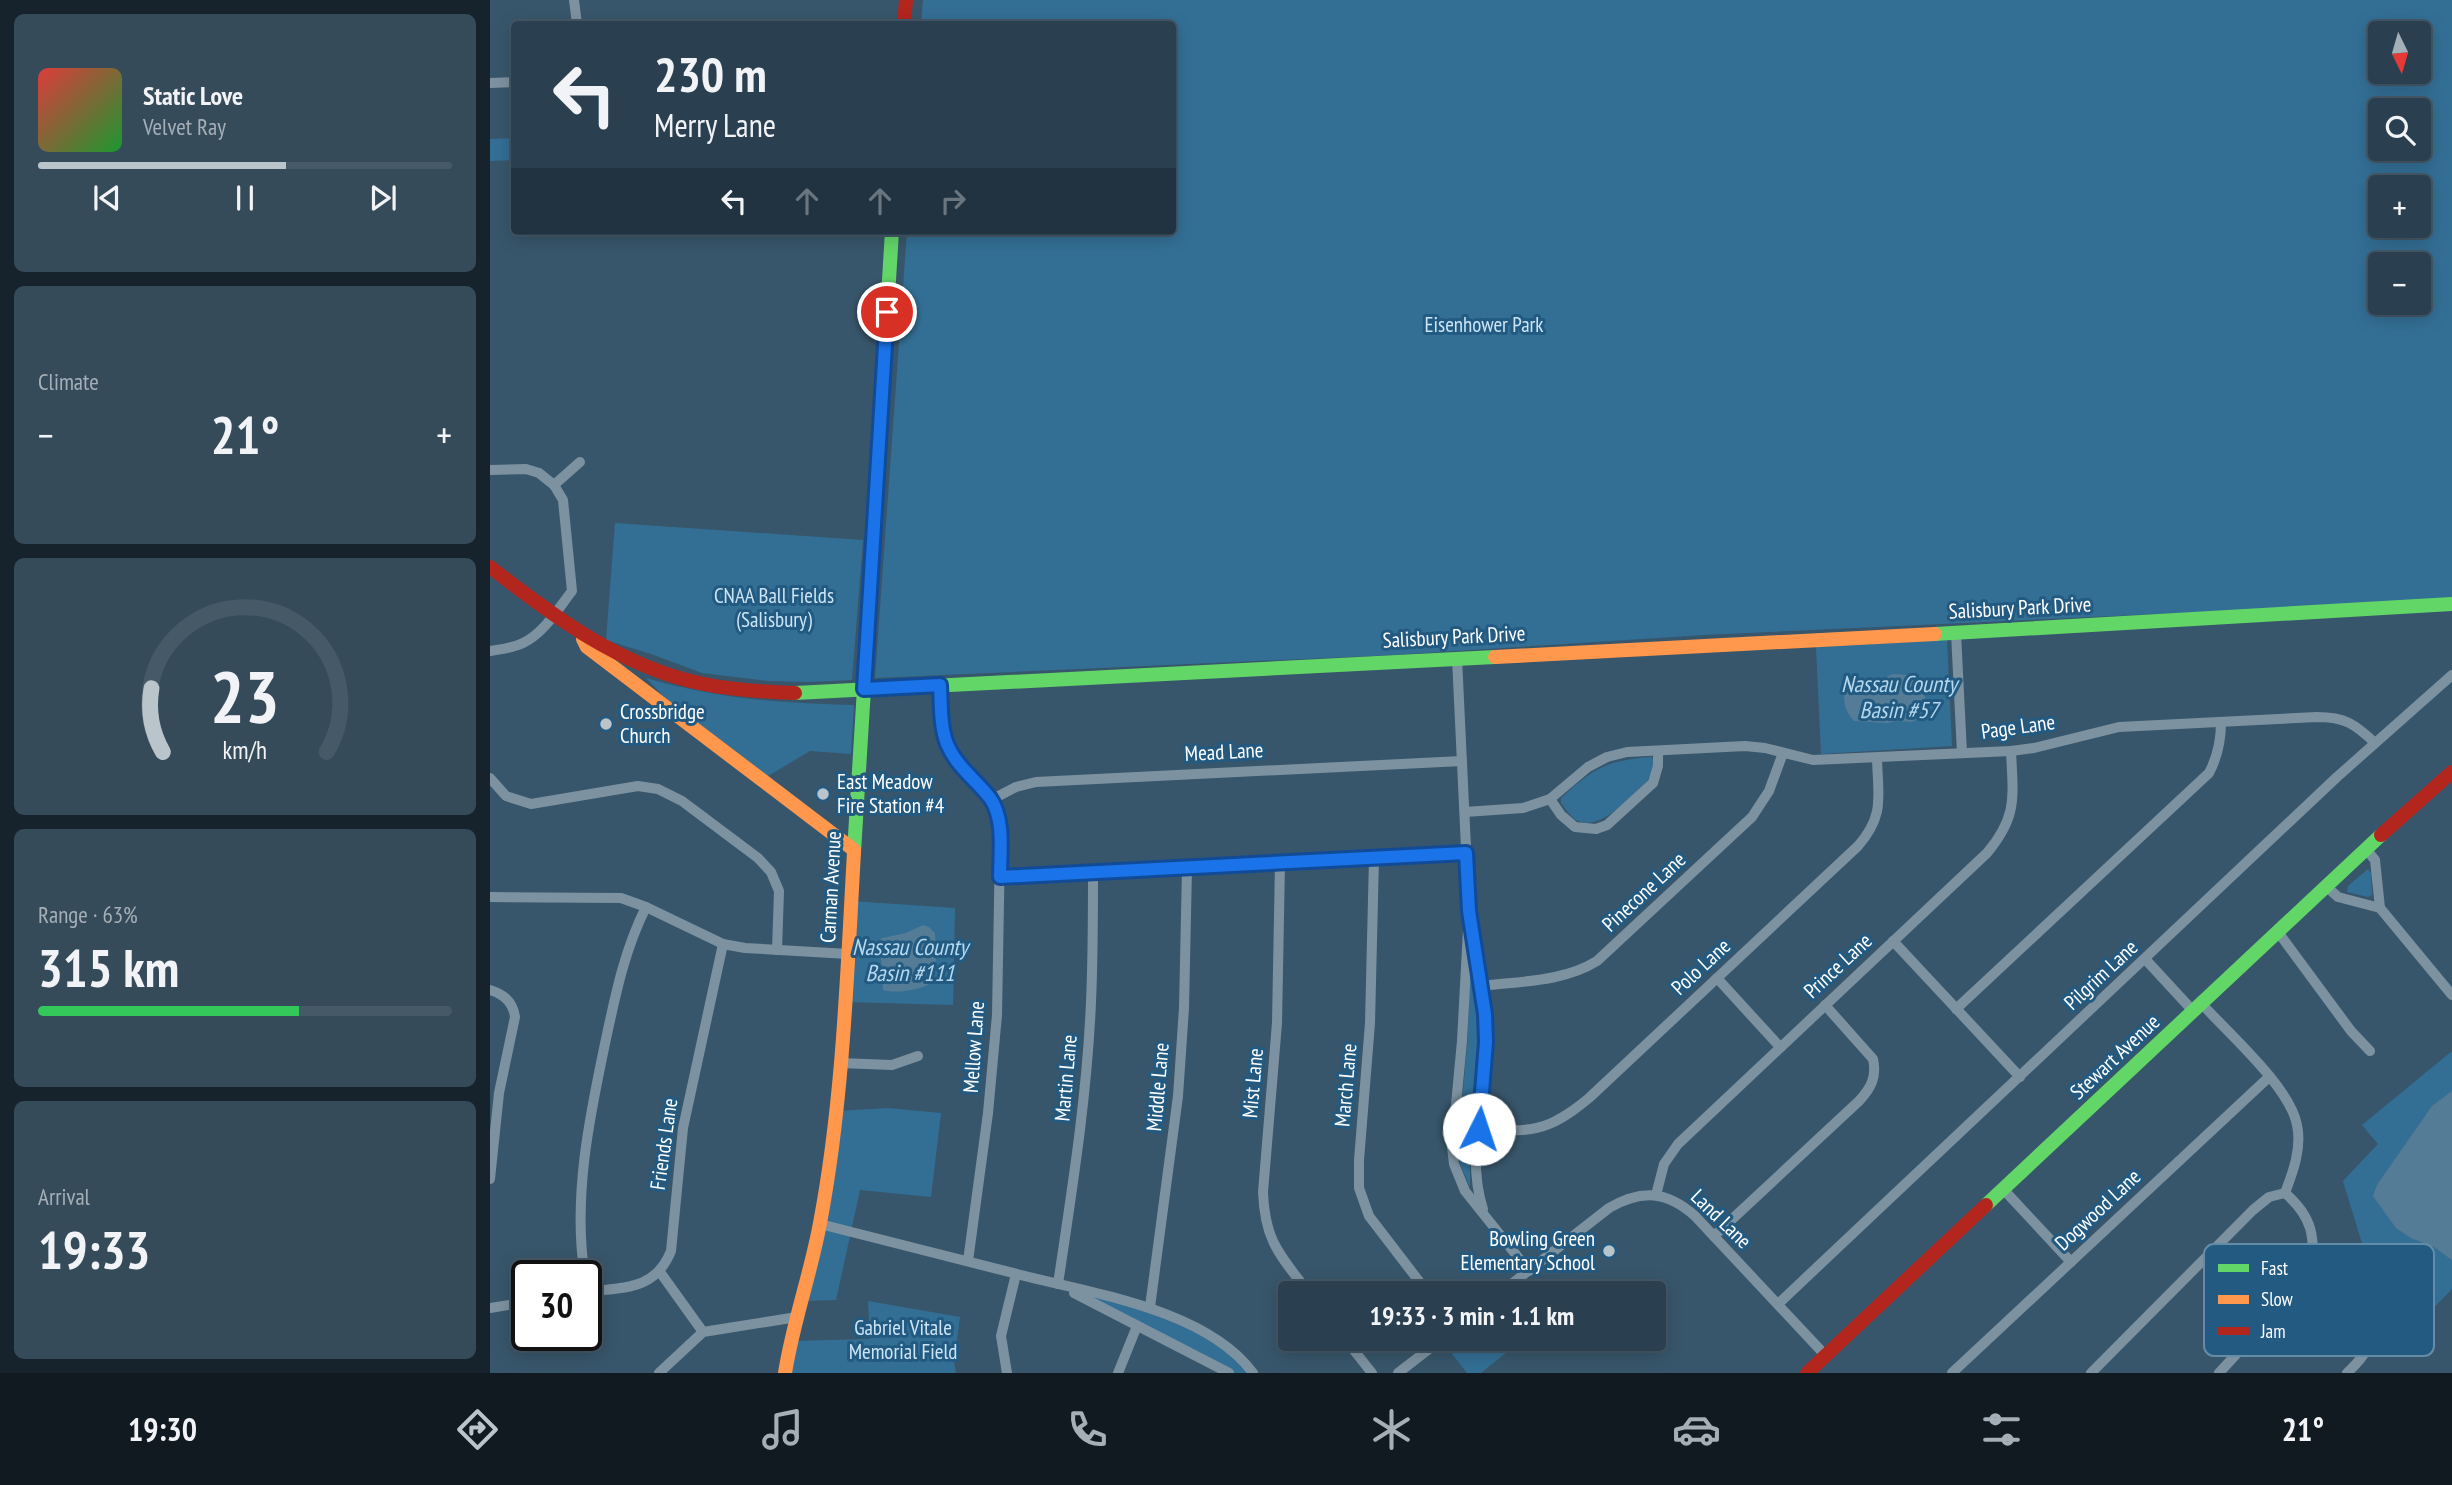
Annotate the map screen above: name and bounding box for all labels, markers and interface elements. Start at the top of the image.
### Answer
north arrow [2368,21,2431,84]
map controls [2368,21,2431,315]
text: 230 m [654,42,767,106]
icon: left [539,49,630,140]
text: Static Love [143,79,243,112]
button: search [2368,98,2431,161]
text: Merry Lane [654,104,776,146]
text: Velvet Ray [143,112,226,141]
button: + [2368,175,2431,238]
icon: previous [88,179,126,217]
icon: pause [226,179,264,217]
icon: next [364,179,402,217]
icon: left [715,182,753,220]
icon: ahead [788,182,826,220]
icon: ahead [861,182,899,220]
icon: right [934,182,972,220]
button: − [2368,252,2431,315]
pin [857,282,917,342]
icon: arrive [868,293,906,331]
park label: Eisenhower Park [1425,311,1543,338]
text: Climate [38,367,99,396]
text: 21° [211,401,279,468]
text: − [38,410,54,459]
text: + [436,410,452,459]
park label: CNAA Ball Fields (Salisbury) [714,582,834,633]
street label: Salisbury Park Drive [1948,590,2092,625]
street label: Salisbury Park Drive [1382,619,1526,654]
text: 23 [210,649,280,743]
water label: Nassau County Basin #57 [1841,669,1960,724]
place label: Crossbridge Church [620,698,705,749]
street label: Page Lane [1979,708,2057,745]
marker: Crossbridge Church [598,716,614,732]
text: km/h [223,734,267,766]
street label: Mead Lane [1184,736,1264,767]
place label: East Meadow Fire Station #4 [837,768,945,819]
marker: East Meadow Fire Station #4 [815,786,831,802]
street label: Carman Avenue [814,830,847,944]
street label: Pinecone Lane [1596,846,1691,937]
text: Range · 63% [38,900,138,929]
street label: Prince Lane [1798,927,1877,1004]
water label: Nassau County Basin #111 [852,932,971,987]
street label: Polo Lane [1665,933,1736,1001]
text: 315 km [38,934,179,1001]
street label: Pilgrim Lane [2058,934,2143,1016]
street label: Mellow Lane [957,1000,990,1094]
street label: Stewart Avenue [2064,1008,2165,1105]
street label: Martin Lane [1048,1034,1083,1122]
street label: Middle Lane [1140,1042,1175,1132]
street label: March Lane [1328,1042,1363,1128]
street label: Mist Lane [1236,1047,1269,1119]
position arrow [1442,1092,1516,1166]
street label: Friends Lane [644,1096,683,1191]
street label: Dogwood Lane [2049,1163,2146,1256]
text: Arrival [38,1182,90,1211]
street label: Land Lane [1685,1183,1757,1254]
text: 19:33 [38,1216,150,1283]
place label: Bowling Green Elementary School [1460,1225,1595,1276]
marker: Bowling Green Elementary School [1601,1243,1617,1259]
legend [2204,1244,2434,1356]
text: Fast [2261,1256,2289,1280]
speed limit sign: 30 [511,1260,602,1351]
text: Slow [2261,1287,2294,1311]
text: 19:33 · 3 min · 1.1 km [1370,1299,1574,1332]
park label: Gabriel Vitale Memorial Field [849,1314,957,1365]
text: Jam [2260,1319,2286,1343]
icon: directions [453,1405,502,1454]
icon: music [758,1405,807,1454]
icon: phone [1063,1405,1112,1454]
icon: climate [1367,1405,1416,1454]
icon: car [1672,1405,1721,1454]
icon: filters [1977,1405,2026,1454]
text: 19:30 [128,1408,197,1450]
text: 21° [2282,1408,2324,1450]

